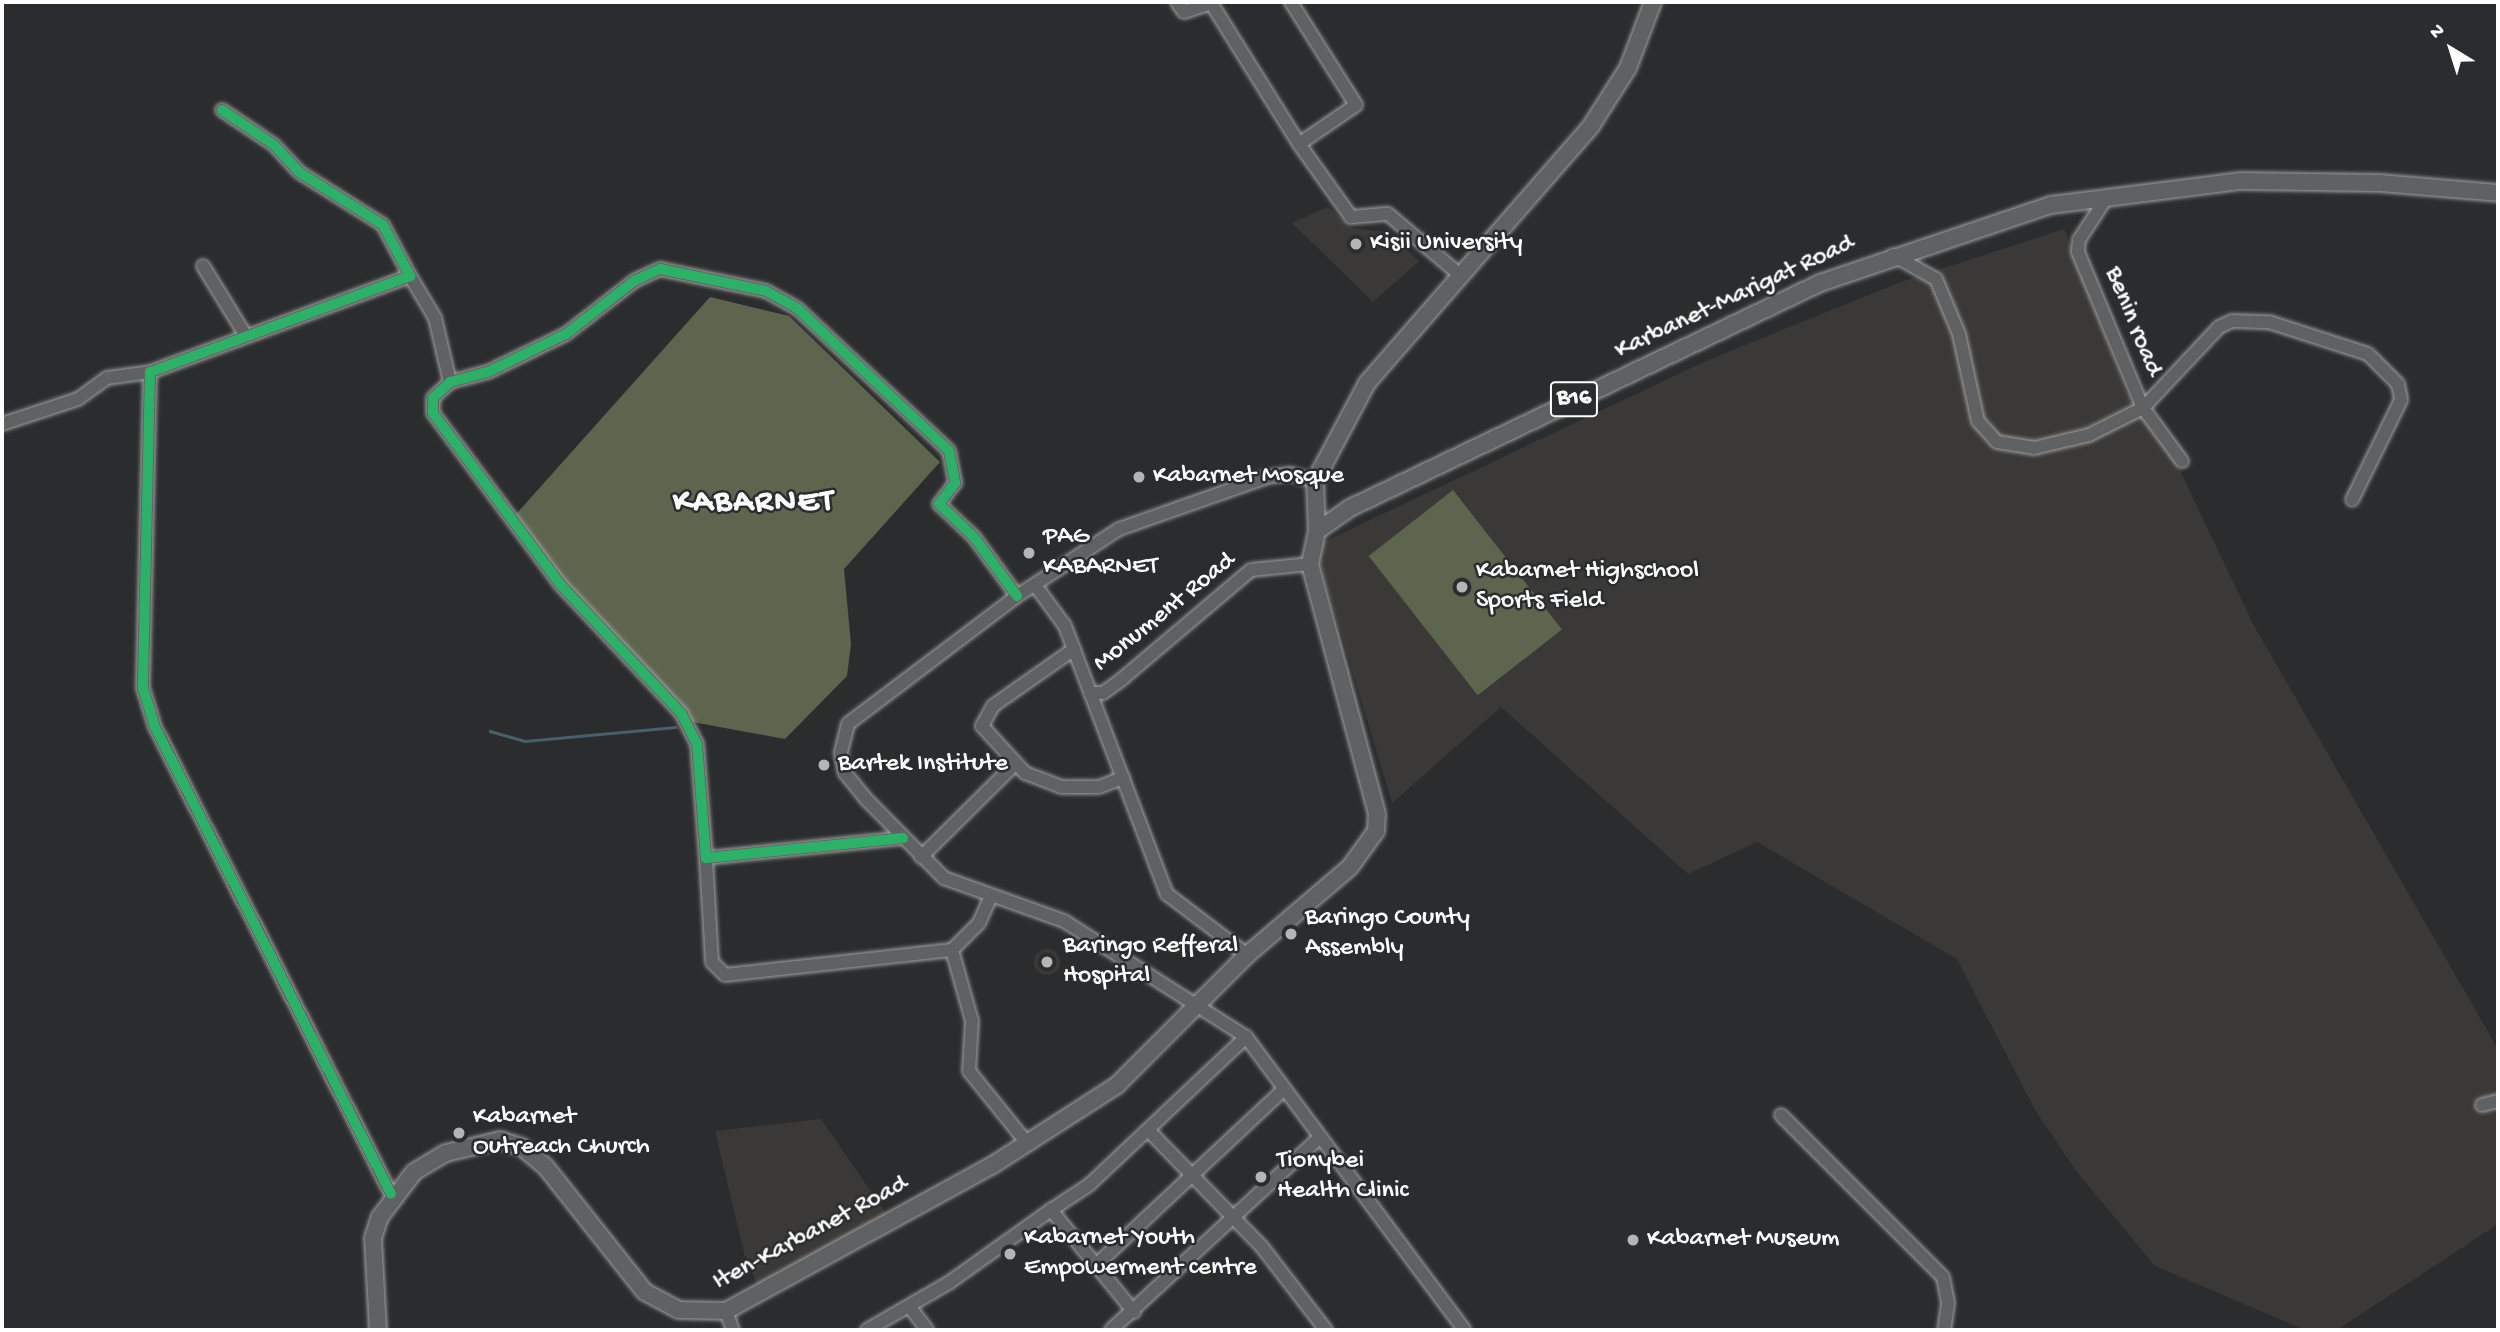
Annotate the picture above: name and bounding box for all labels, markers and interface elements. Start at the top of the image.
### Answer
north arrow [2416,14,2486,84]
text: N [2426,19,2450,45]
place label: Kisii University [1370,228,1523,260]
street label: Karbanet-Marigat Road [1610,229,1860,367]
marker: Kisii University [1348,236,1364,252]
street label: Benin road [2096,263,2168,381]
road number: B16 [1550,378,1598,420]
place label: Kabarnet Mosque [1153,461,1344,493]
marker: Kabarnet Mosque [1131,469,1147,485]
district label: KABARNET [674,484,834,524]
place label: PAG KABARNET [1043,522,1158,584]
marker: PAG KABARNET [1021,545,1037,561]
street label: Monument Road [1088,546,1242,680]
place label: Kabarnet Highschool Sports Field [1476,556,1699,618]
marker: Kabarnet Highschool Sports Field [1454,579,1470,595]
place label: Bartek Institute [838,749,1008,781]
marker: Bartek Institute [816,757,832,773]
place label: Baringo County Assembly [1305,903,1470,964]
marker: Baringo County Assembly [1283,926,1299,942]
place label: Baringo Refferal Hospital [1063,931,1238,992]
marker: Baringo Refferal Hospital [1037,952,1057,972]
place label: Kabarnet Outreach Church [473,1102,650,1164]
marker: Kabarnet Outreach Church [451,1125,467,1141]
place label: Tionybei Health Clinic [1277,1146,1408,1208]
marker: Tionybei Health Clinic [1251,1167,1271,1187]
street label: Iten-Karbanet Road [708,1169,914,1299]
place label: Kabarnet Youth Empowerment centre [1024,1223,1257,1284]
place label: Kabarnet Museum [1647,1224,1840,1256]
marker: Kabarnet Museum [1625,1232,1641,1248]
marker: Kabarnet Youth Empowerment centre [1002,1246,1018,1262]

